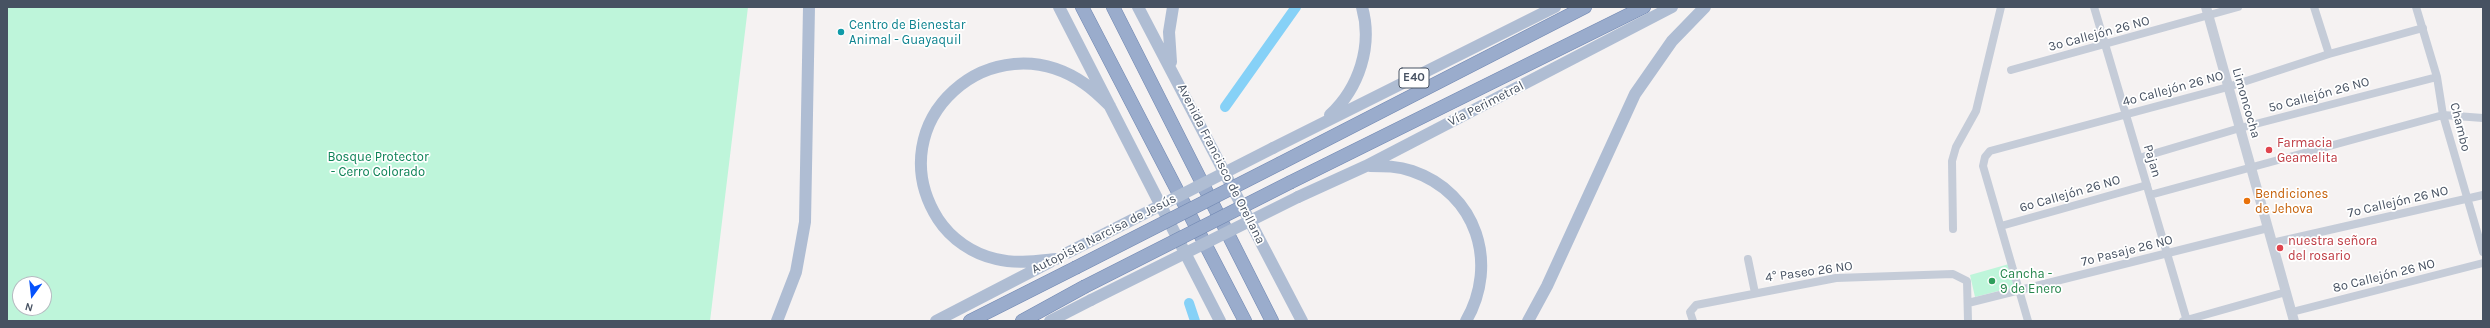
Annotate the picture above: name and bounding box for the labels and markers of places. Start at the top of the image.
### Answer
place label: Centro de Bienestar Animal - Guayaquil [849,17,965,48]
marker: Centro de Bienestar Animal - Guayaquil [836,27,846,37]
place label: Farmacia Geamelita [2277,135,2338,166]
marker: Farmacia Geamelita [2264,145,2274,155]
place label: Bendiciones de Jehova [2255,186,2328,217]
marker: Bendiciones de Jehova [2242,196,2252,206]
place label: nuestra señora del rosario [2288,233,2377,264]
marker: nuestra señora del rosario [2275,243,2285,253]
place label: Cancha - 9 de Enero [2000,266,2062,297]
marker: Cancha - 9 de Enero [1987,276,1997,286]

